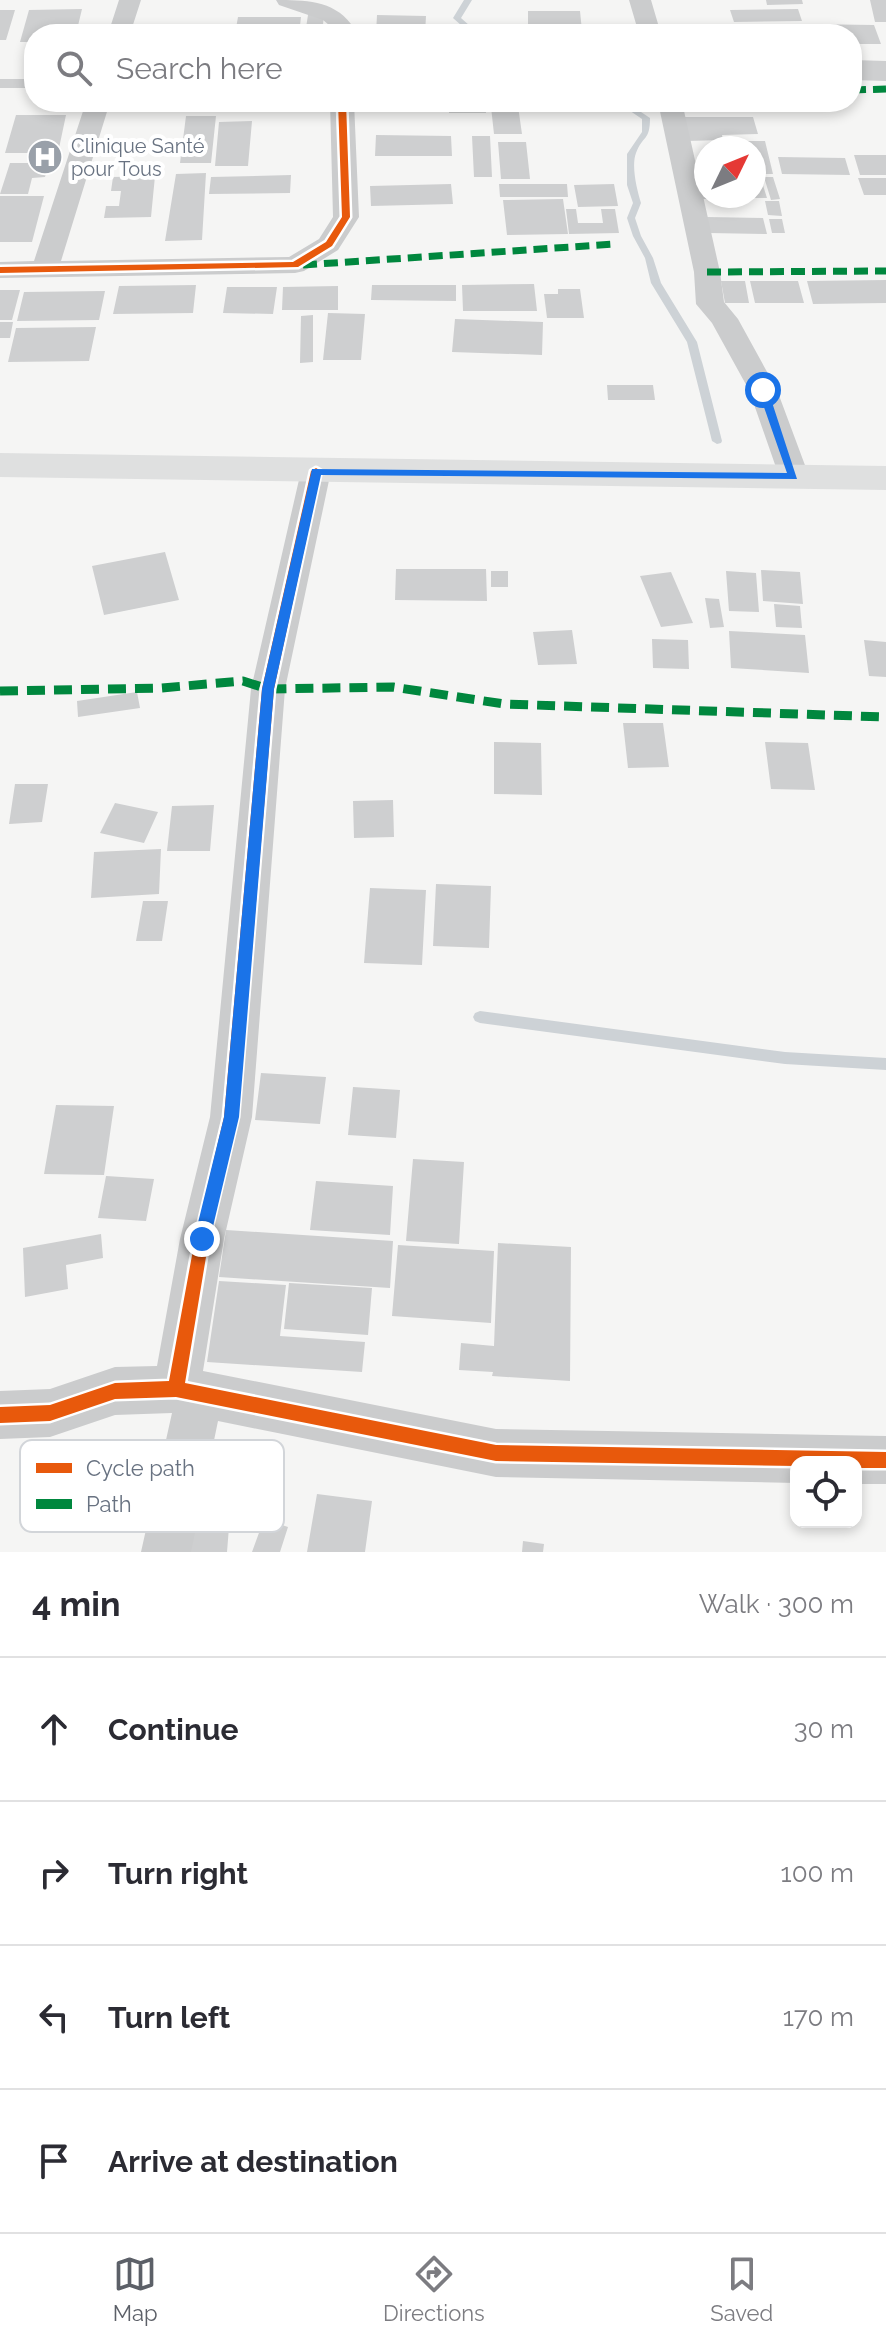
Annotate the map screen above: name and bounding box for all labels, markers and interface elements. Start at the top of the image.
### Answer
search box [24,24,862,112]
icon: search [52,46,96,90]
text: Search here [116,51,283,86]
place label: Clinique Santé pour Tous [71,134,205,181]
north arrow [694,136,766,208]
hospital icon: Clinique Santé pour Tous [26,138,64,176]
route start [745,372,781,408]
route end [184,1221,220,1257]
legend [20,1440,284,1532]
text: Cycle path [86,1455,195,1481]
map controls [790,1456,862,1528]
button: locate [790,1456,862,1528]
text: Path [86,1491,132,1517]
text: 4 min [32,1584,120,1624]
text: Walk · 300 m [699,1589,854,1619]
icon: ahead [32,1707,76,1751]
text: Continue [108,1712,239,1747]
text: 30 m [794,1714,854,1744]
icon: right [32,1851,76,1895]
text: Turn right [108,1856,248,1891]
text: 100 m [781,1858,854,1888]
icon: left [32,1995,76,2039]
text: Turn left [108,2000,230,2035]
text: 170 m [783,2002,854,2032]
icon: arrive [32,2139,76,2183]
text: Arrive at destination [108,2144,398,2179]
tab: Map [113,2252,158,2326]
tab: Directions [383,2252,485,2326]
tab: Saved [710,2252,773,2326]

